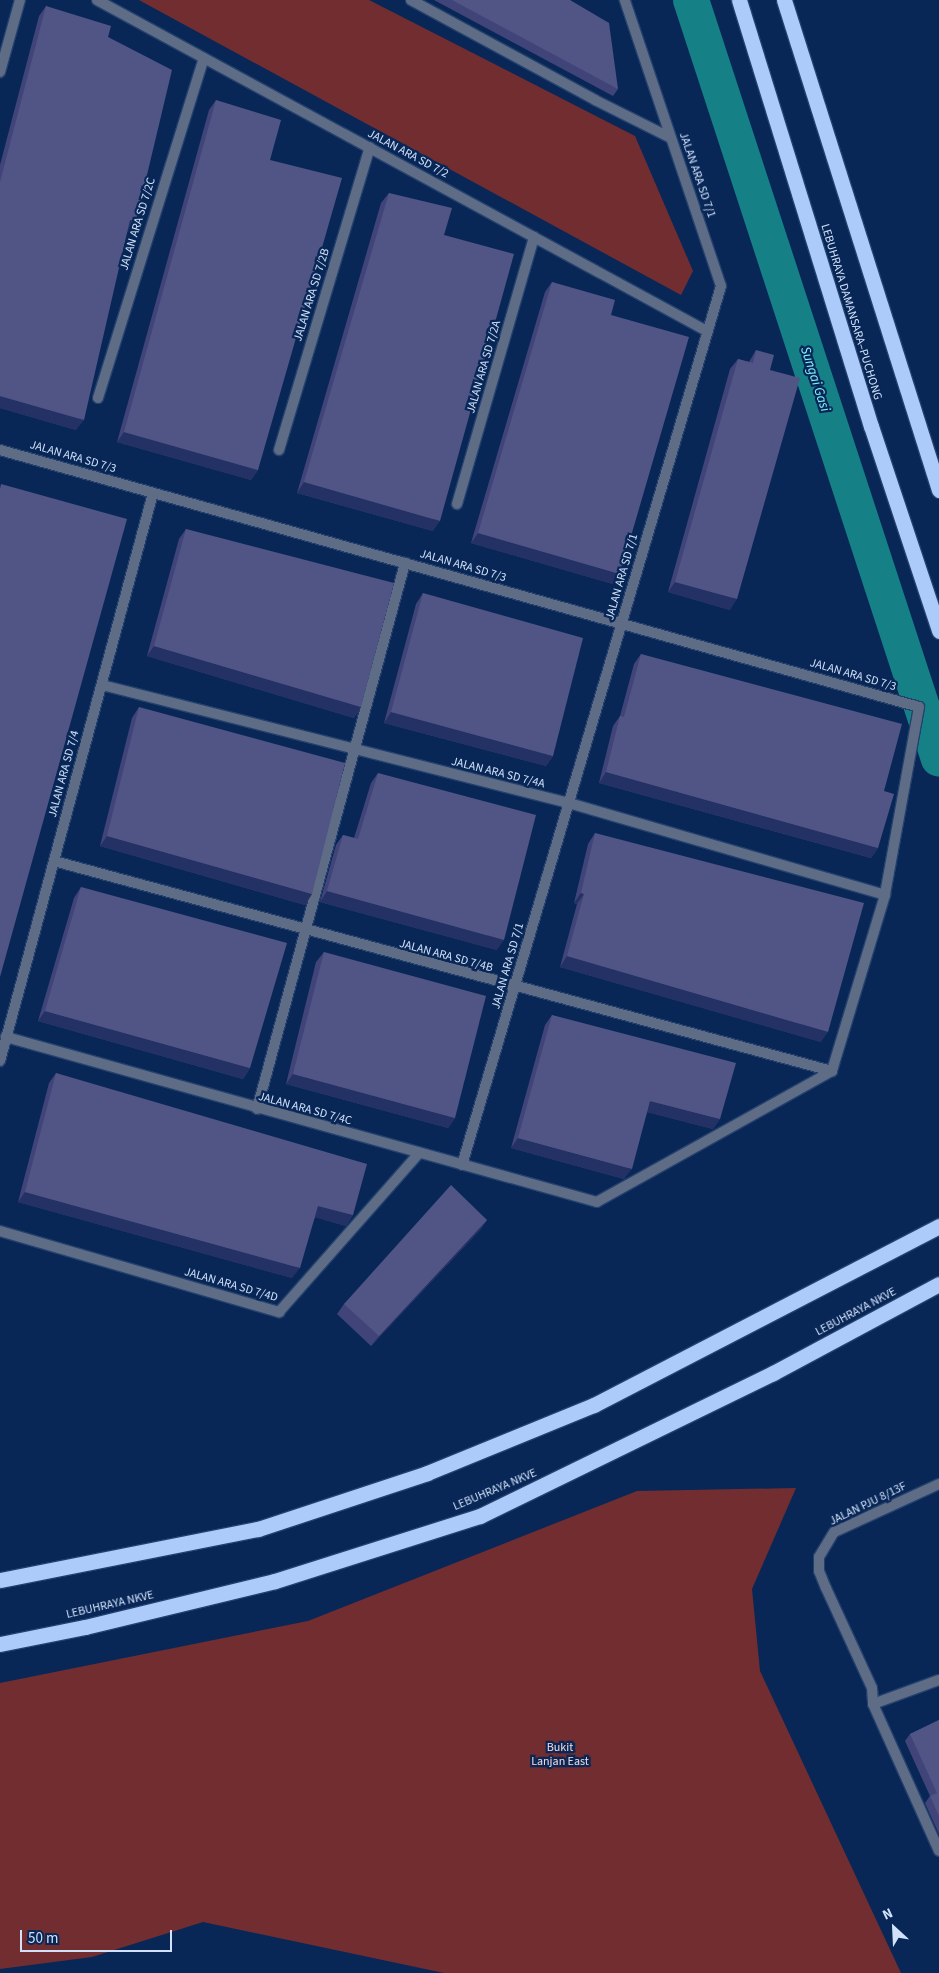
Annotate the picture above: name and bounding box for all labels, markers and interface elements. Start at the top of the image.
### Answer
street label: JALAN ARA SD 7/2 [365,127,451,181]
street label: JALAN ARA SD 7/1 [676,130,718,220]
street label: JALAN ARA SD 7/2C [117,176,159,272]
street label: LEBUHRAYA DAMANSARA–PUCHONG [817,222,885,402]
street label: JALAN ARA SD 7/2B [291,247,333,343]
street label: JALAN ARA SD 7/2A [464,319,504,415]
water label: Sungai Gasi [797,344,833,414]
street label: JALAN ARA SD 7/3 [28,438,118,476]
street label: JALAN ARA SD 7/1 [603,532,641,622]
street label: JALAN ARA SD 7/3 [418,547,508,585]
street label: JALAN ARA SD 7/3 [808,656,898,694]
street label: JALAN ARA SD 7/4 [45,729,83,819]
street label: JALAN ARA SD 7/4A [450,754,546,792]
street label: JALAN ARA SD 7/1 [489,921,527,1011]
street label: JALAN ARA SD 7/4B [398,937,494,975]
street label: JALAN ARA SD 7/4C [257,1090,353,1128]
street label: JALAN ARA SD 7/4D [183,1265,279,1305]
street label: LEBUHRAYA NKVE [813,1285,899,1339]
street label: LEBUHRAYA NKVE [451,1466,539,1514]
street label: JALAN PJU 8/13F [827,1479,909,1529]
street label: LEBUHRAYA NKVE [65,1588,155,1622]
park label: Bukit Lanjan East [531,1741,589,1769]
north arrow [869,1903,919,1953]
text: N [879,1903,896,1925]
scale bar [22,1920,175,1952]
text: 50 m [28,1928,58,1949]

